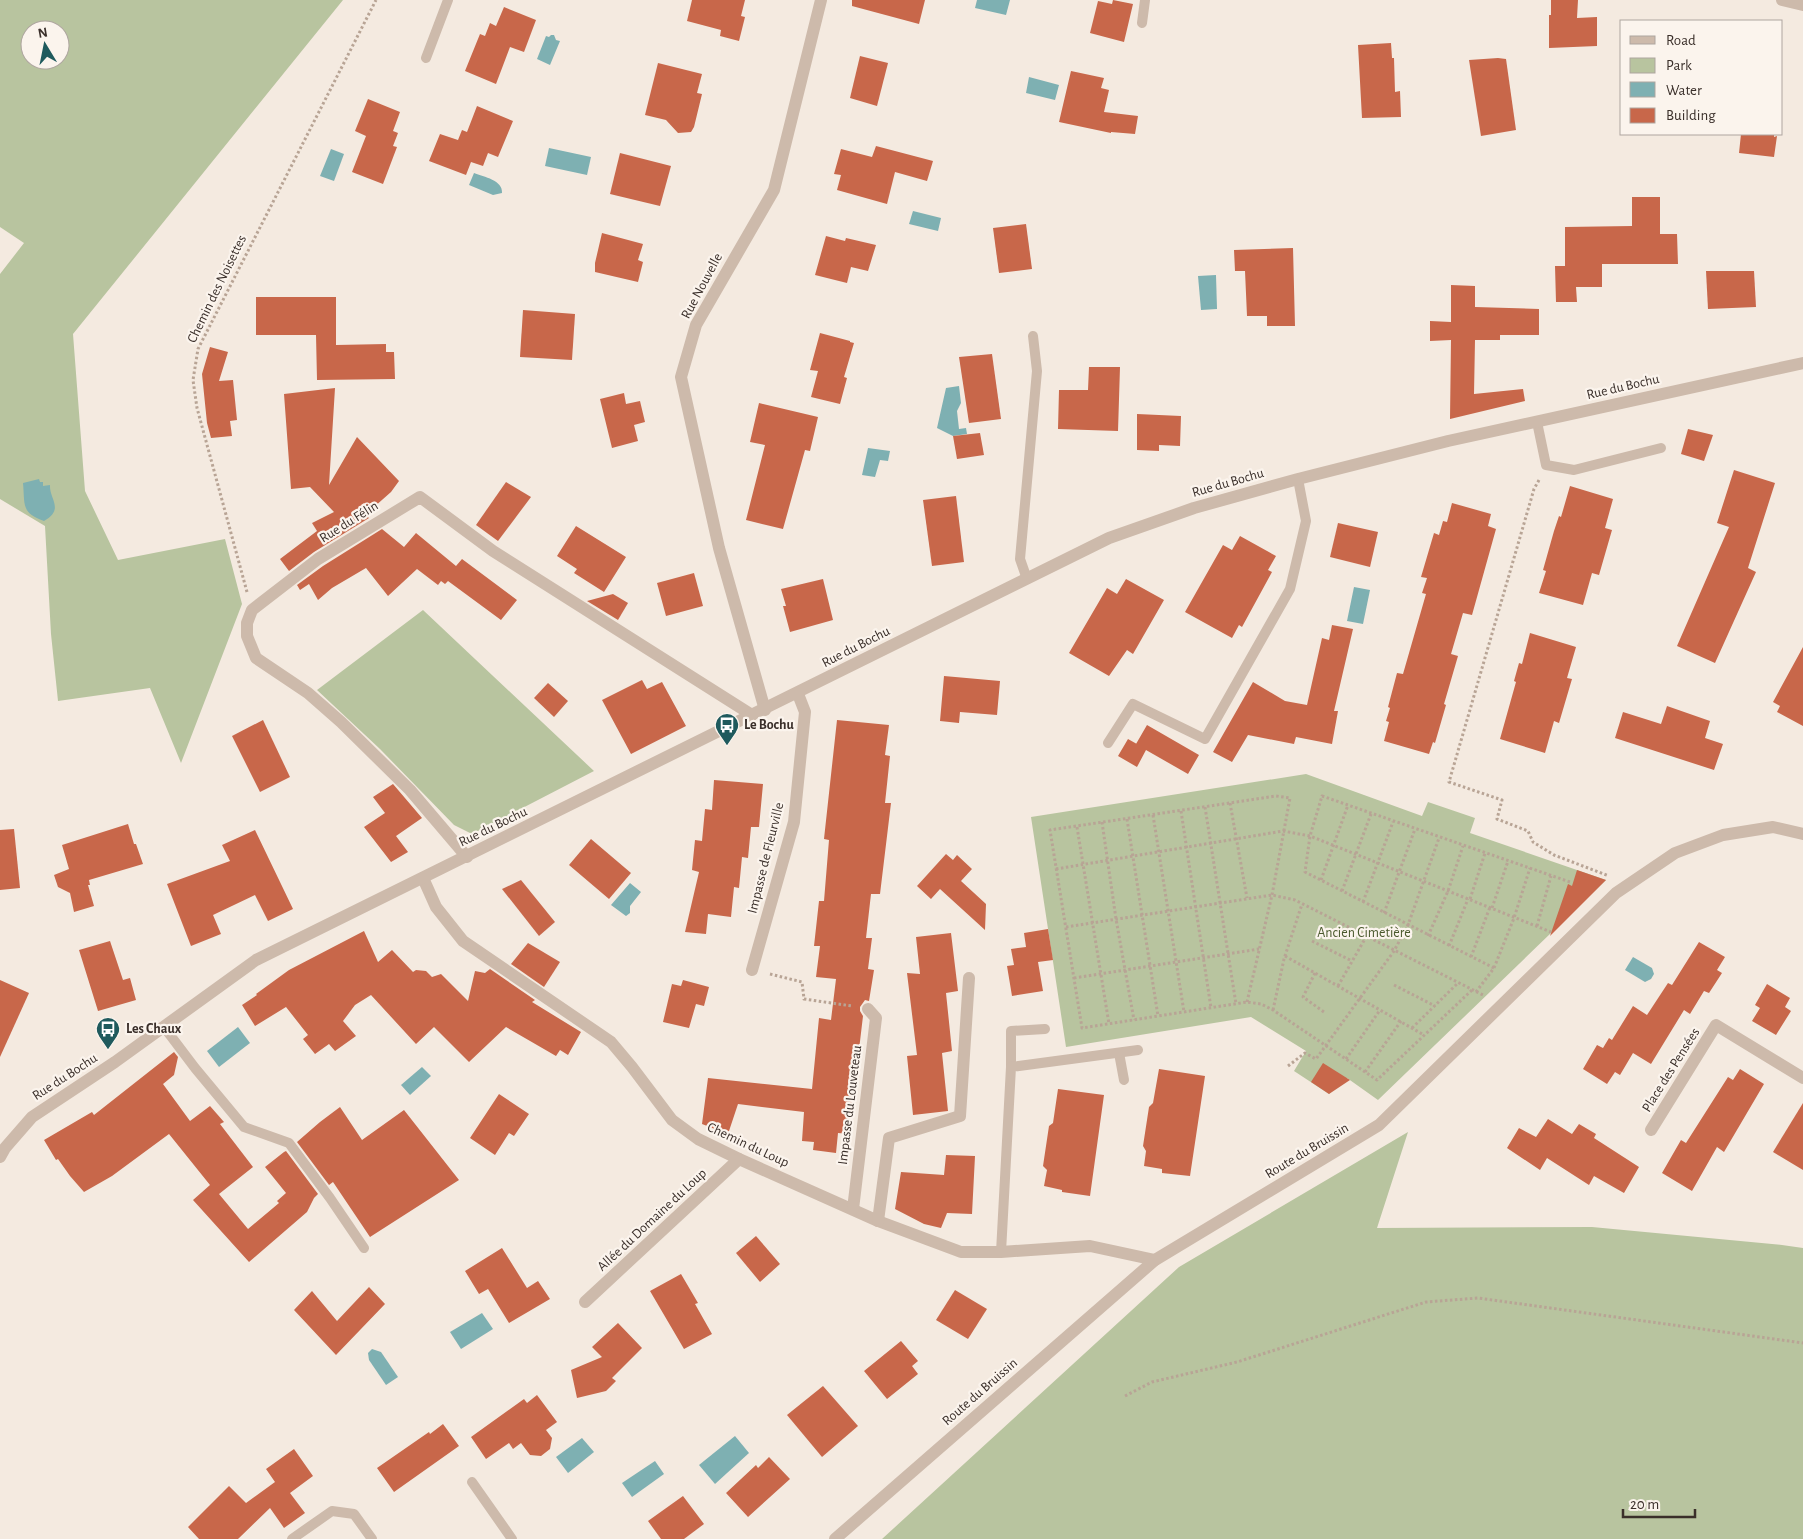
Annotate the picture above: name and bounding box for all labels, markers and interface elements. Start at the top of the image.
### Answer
north arrow [20,20,70,70]
legend [1620,20,1783,135]
text: N [37,25,49,41]
text: Road [1666,33,1696,48]
text: Park [1666,58,1692,73]
text: Water [1666,83,1702,98]
text: Building [1666,108,1716,123]
street label: Chemin des Noisettes [185,233,249,345]
street label: Rue Nouvelle [679,251,725,321]
street label: Rue du Bochu [1585,372,1661,402]
street label: Rue du Bochu [1190,466,1266,500]
street label: Rue du Félin [317,499,381,545]
street label: Rue du Bochu [820,624,892,670]
bus stop icon: Le Bochu [714,712,740,746]
place label: Le Bochu [744,718,794,732]
street label: Impasse de Fleurville [745,801,787,915]
street label: Rue du Bochu [457,804,529,850]
park label: Ancien Cimetière [1317,926,1411,940]
bus stop icon: Les Chaux [95,1016,121,1050]
place label: Les Chaux [126,1022,182,1036]
street label: Place des Pensées [1640,1026,1702,1114]
street label: Impasse du Louveteau [836,1044,864,1166]
street label: Rue du Bochu [30,1051,100,1103]
street label: Chemin du Loup [705,1120,791,1170]
street label: Route du Bruissin [1263,1121,1351,1181]
street label: Allée du Domaine du Loup [595,1166,709,1274]
street label: Route du Bruissin [940,1356,1020,1428]
scale bar [1623,1486,1696,1518]
text: 20 m [1630,1497,1659,1512]

